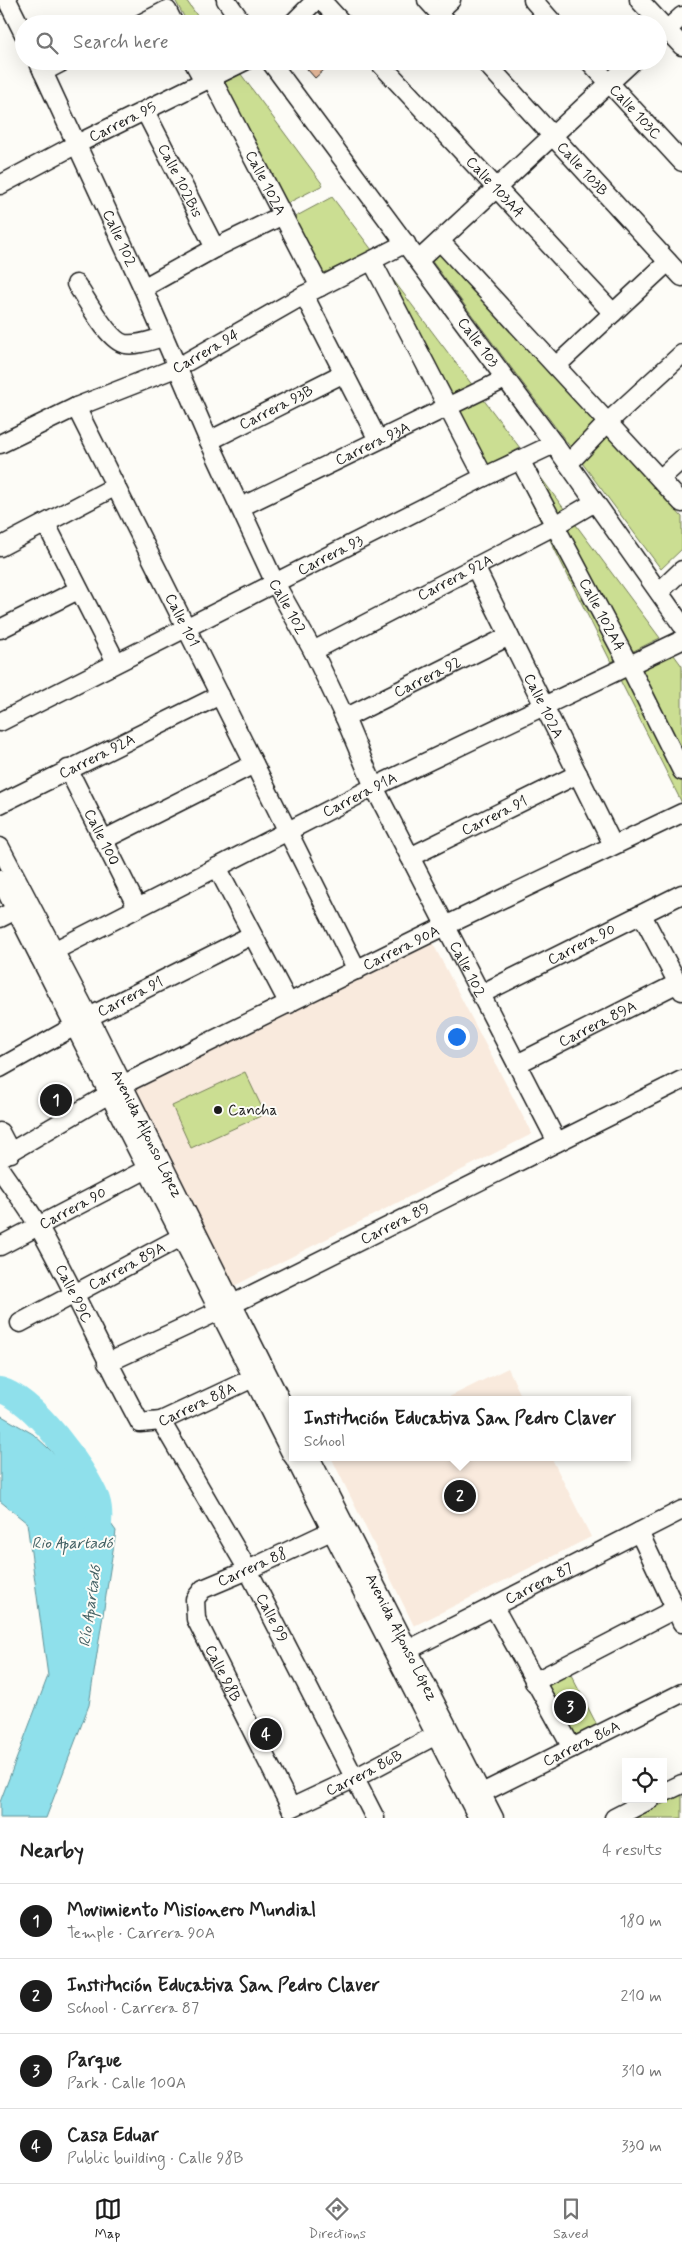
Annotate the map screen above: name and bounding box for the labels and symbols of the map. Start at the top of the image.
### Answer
street label: Calle 103C [604,80,666,145]
street label: Carrera 95 [86,97,160,147]
street label: Calle 103B [552,138,612,201]
street label: Calle 102Bis [152,141,207,221]
street label: Calle 102A [240,147,290,219]
street label: Calle 103AA [461,152,528,222]
street label: Calle 102 [97,207,141,270]
street label: Calle 103 [452,314,503,372]
street label: Carrera 94 [169,325,243,379]
street label: Carrera 93B [236,381,317,435]
street label: Carrera 93A [332,418,414,471]
street label: Carrera 93 [294,531,367,581]
street label: Carrera 92A [414,550,497,606]
street label: Calle 102 [264,575,311,638]
street label: Calle 102AA [574,575,629,655]
street label: Calle 101 [160,590,203,651]
street label: Carrera 92 [391,653,465,703]
street label: Calle 102A [518,670,568,742]
street label: Carrera 92A [56,730,139,784]
street label: Carrera 91A [319,768,401,823]
street label: Carrera 91 [458,792,531,841]
street label: Calle 100 [79,806,124,869]
street label: Carrera 90 [544,920,619,970]
street label: Carrera 90A [360,921,443,976]
street label: Calle 102 [444,938,490,1001]
street label: Carrera 91 [94,972,167,1022]
street label: Carrera 89A [556,997,640,1052]
your location [444,1024,470,1050]
street label: Avenida Alfonso López [106,1067,187,1201]
pin: 1 [40,1081,72,1119]
place label: Cancha [228,1101,278,1121]
marker: Cancha [212,1104,224,1116]
street label: Carrera 90 [36,1183,110,1235]
street label: Carrera 89 [357,1199,433,1250]
street label: Carrera 89A [85,1238,169,1296]
street label: Calle 99C [50,1261,96,1327]
street label: Carrera 88A [155,1378,239,1432]
pin: 2 [444,1477,476,1515]
water label: Rio Apartadó [31,1533,114,1556]
street label: Carrera 88 [215,1544,290,1592]
street label: Carrera 87 [502,1558,577,1610]
water label: Río Apartadó [74,1563,109,1649]
street label: Avenida Alfonso López [360,1570,442,1705]
street label: Calle 99 [251,1590,292,1646]
street label: Calle 98B [200,1642,245,1706]
pin: 3 [554,1688,586,1726]
pin: 4 [250,1715,282,1753]
street label: Carrera 86A [540,1717,624,1772]
street label: Carrera 86B [323,1746,406,1801]

